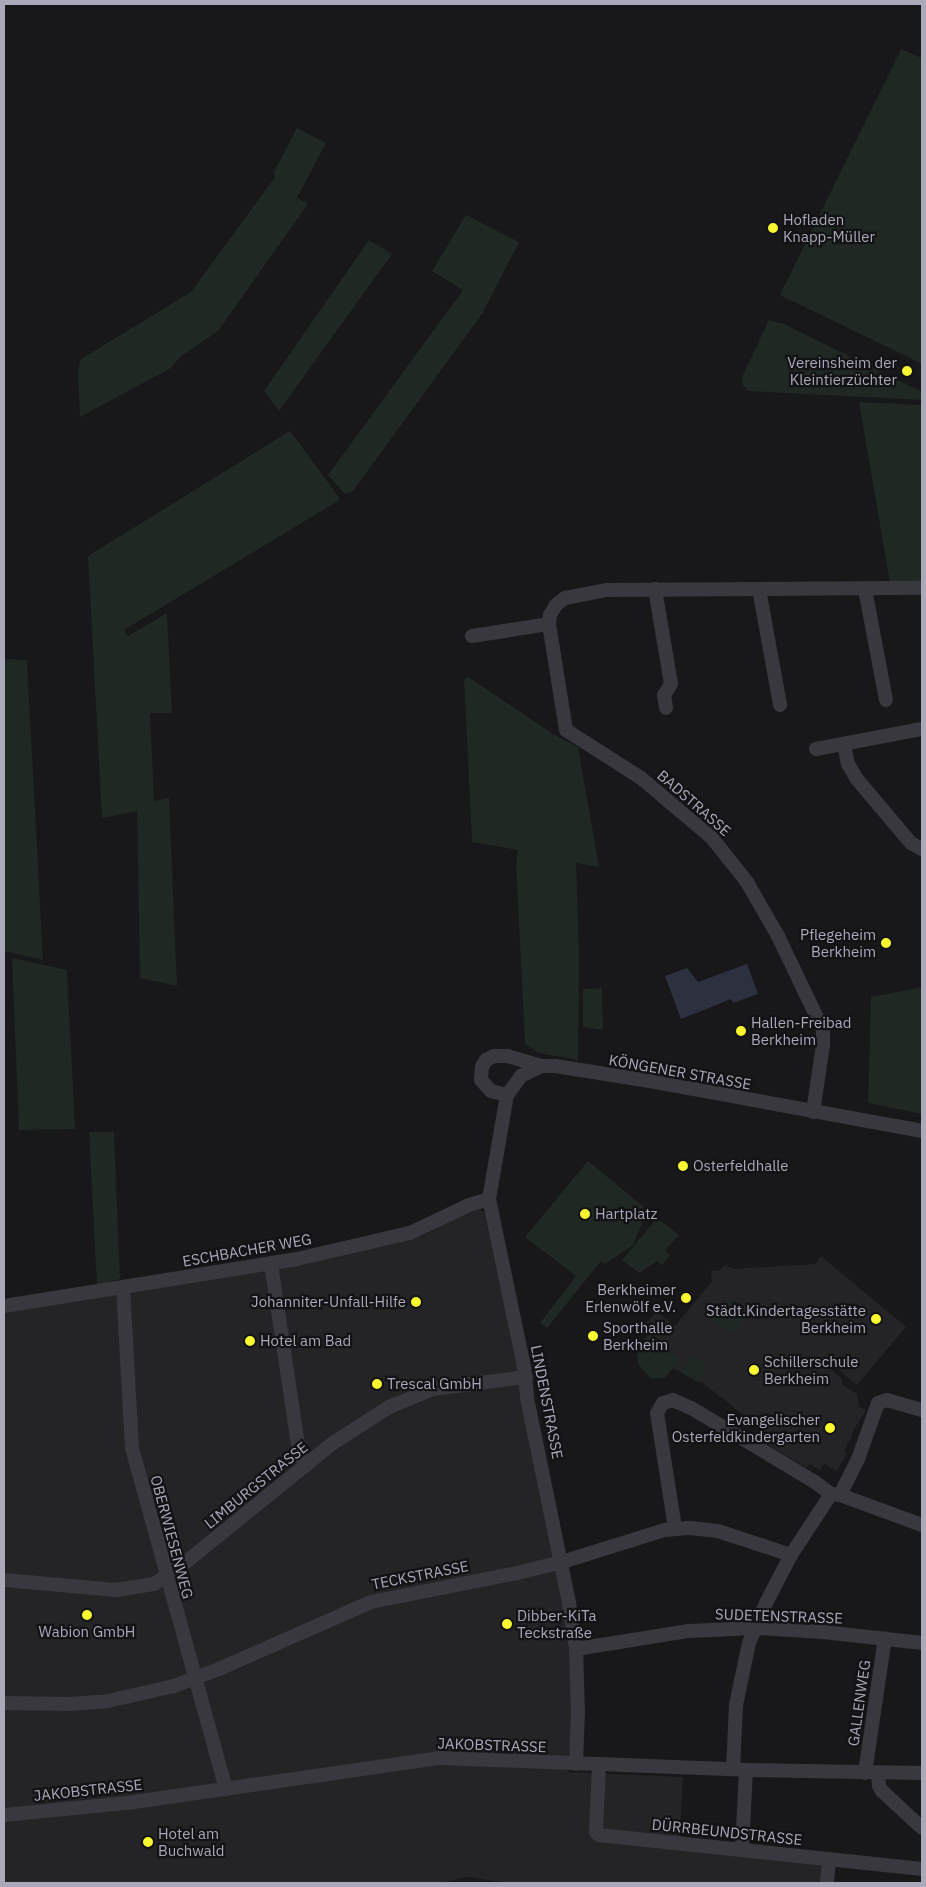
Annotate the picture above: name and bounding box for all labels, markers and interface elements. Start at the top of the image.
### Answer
place label: Hofladen Knapp-Müller [783,210,875,245]
marker: Hofladen Knapp-Müller [767,222,779,234]
place label: Vereinsheim der Kleintierzüchter [787,353,897,388]
marker: Vereinsheim der Kleintierzüchter [901,365,913,377]
street label: BADSTRASSE [654,766,734,840]
place label: Pflegeheim Berkheim [800,925,876,960]
marker: Pflegeheim Berkheim [880,937,892,949]
place label: Hallen-Freibad Berkheim [751,1013,851,1048]
marker: Hallen-Freibad Berkheim [735,1025,747,1037]
street label: KÖNGENER STRASSE [607,1051,753,1093]
place label: Osterfeldhalle [693,1157,788,1175]
marker: Osterfeldhalle [677,1160,689,1172]
place label: Hartplatz [595,1205,657,1223]
marker: Hartplatz [579,1208,591,1220]
street label: ESCHBACHER WEG [181,1230,313,1270]
place label: Berkheimer Erlenwölf e.V. [585,1280,676,1315]
marker: Berkheimer Erlenwölf e.V. [680,1292,692,1304]
place label: Johanniter-Unfall-Hilfe [251,1293,406,1311]
marker: Johanniter-Unfall-Hilfe [410,1296,422,1308]
place label: Städt.Kindertagesstätte Berkheim [706,1301,866,1336]
marker: Städt.Kindertagesstätte Berkheim [870,1313,882,1325]
place label: Sporthalle Berkheim [603,1318,672,1353]
marker: Sporthalle Berkheim [587,1330,599,1342]
place label: Hotel am Bad [260,1332,351,1350]
marker: Hotel am Bad [244,1335,256,1347]
street label: LINDENSTRASSE [527,1343,567,1461]
place label: Schillerschule Berkheim [764,1352,859,1387]
marker: Schillerschule Berkheim [748,1364,760,1376]
place label: Trescal GmbH [387,1375,482,1393]
marker: Trescal GmbH [371,1378,383,1390]
place label: Evangelischer Osterfeldkindergarten [672,1410,820,1445]
marker: Evangelischer Osterfeldkindergarten [824,1422,836,1434]
street label: LIMBURGSTRASSE [201,1438,311,1532]
street label: OBERWIESENWEG [147,1473,197,1601]
street label: TECKSTRASSE [370,1557,470,1593]
street label: SUDETENSTRASSE [715,1605,843,1627]
place label: Dibber-KiTa Teckstraße [517,1606,596,1641]
marker: Wabion GmbH [81,1609,93,1621]
marker: Dibber-KiTa Teckstraße [501,1618,513,1630]
place label: Wabion GmbH [39,1623,135,1641]
street label: GALLENWEG [844,1659,874,1747]
street label: JAKOBSTRASSE [437,1734,547,1756]
street label: JAKOBSTRASSE [33,1775,143,1805]
street label: DÜRRBEUNDSTRASSE [651,1815,803,1849]
place label: Hotel am Buchwald [158,1824,224,1859]
marker: Hotel am Buchwald [142,1836,154,1848]

